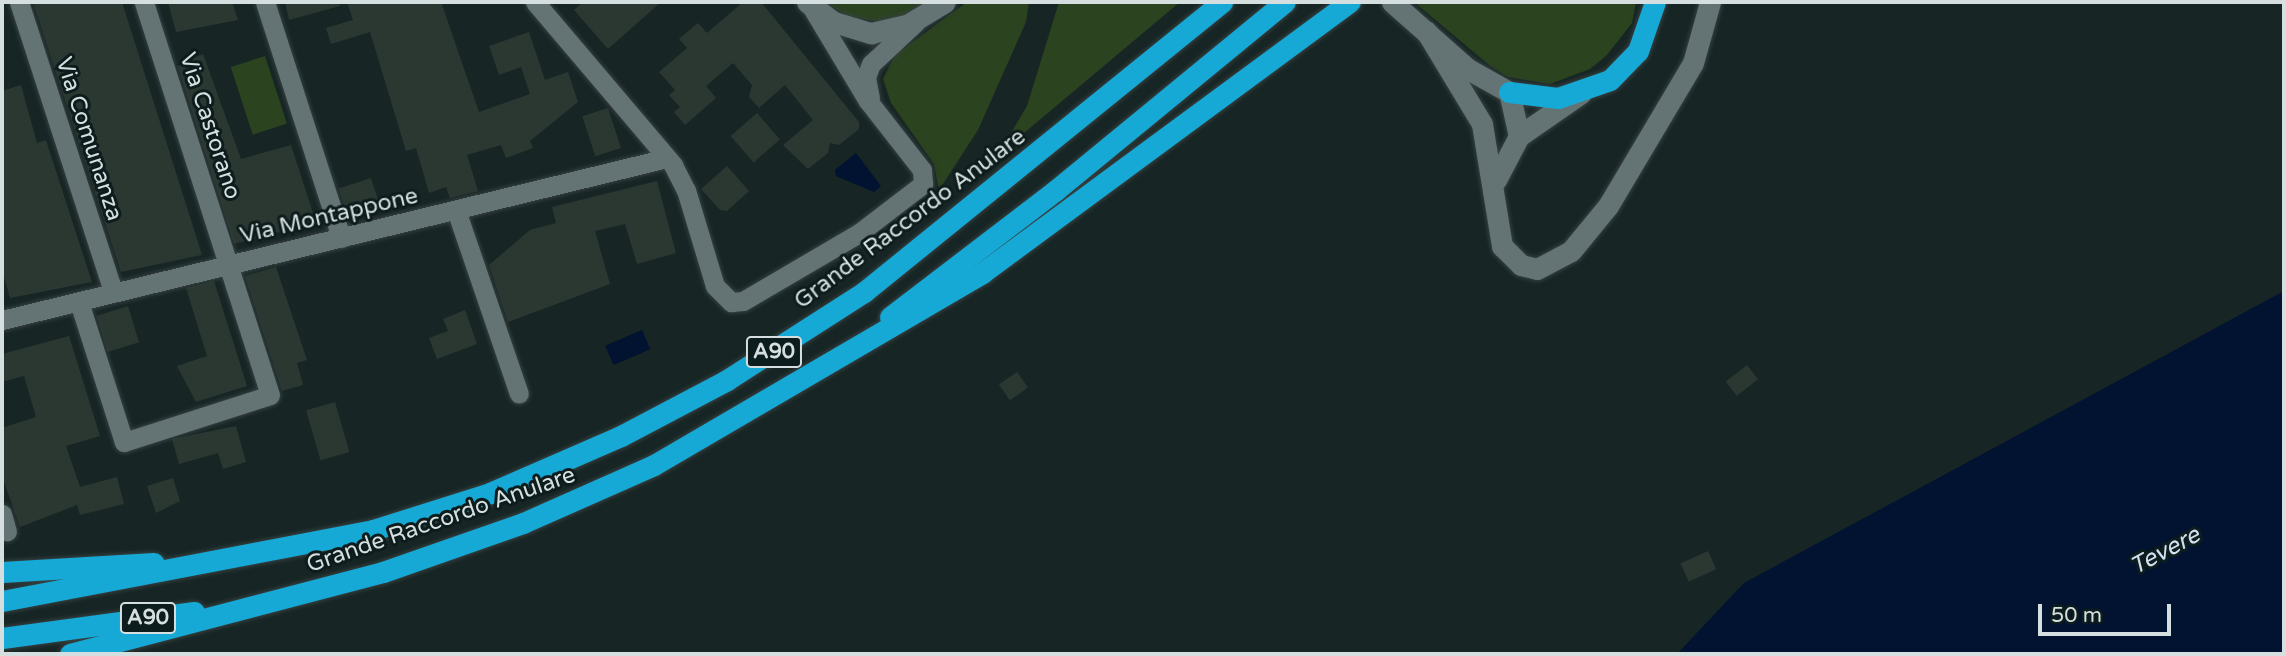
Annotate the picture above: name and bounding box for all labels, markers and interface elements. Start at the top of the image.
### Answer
street label: Via Castorano [173,49,247,203]
street label: Via Comunanza [50,54,128,224]
street label: Grande Raccordo Anulare [789,123,1031,315]
street label: Via Montappone [237,182,421,250]
road number: A90 [744,334,804,370]
street label: Grande Raccordo Anulare [303,461,579,579]
water label: Tevere [2125,521,2205,581]
scale bar [2041,590,2174,634]
road number: A90 [118,600,178,636]
text: 50 m [2051,603,2102,628]

